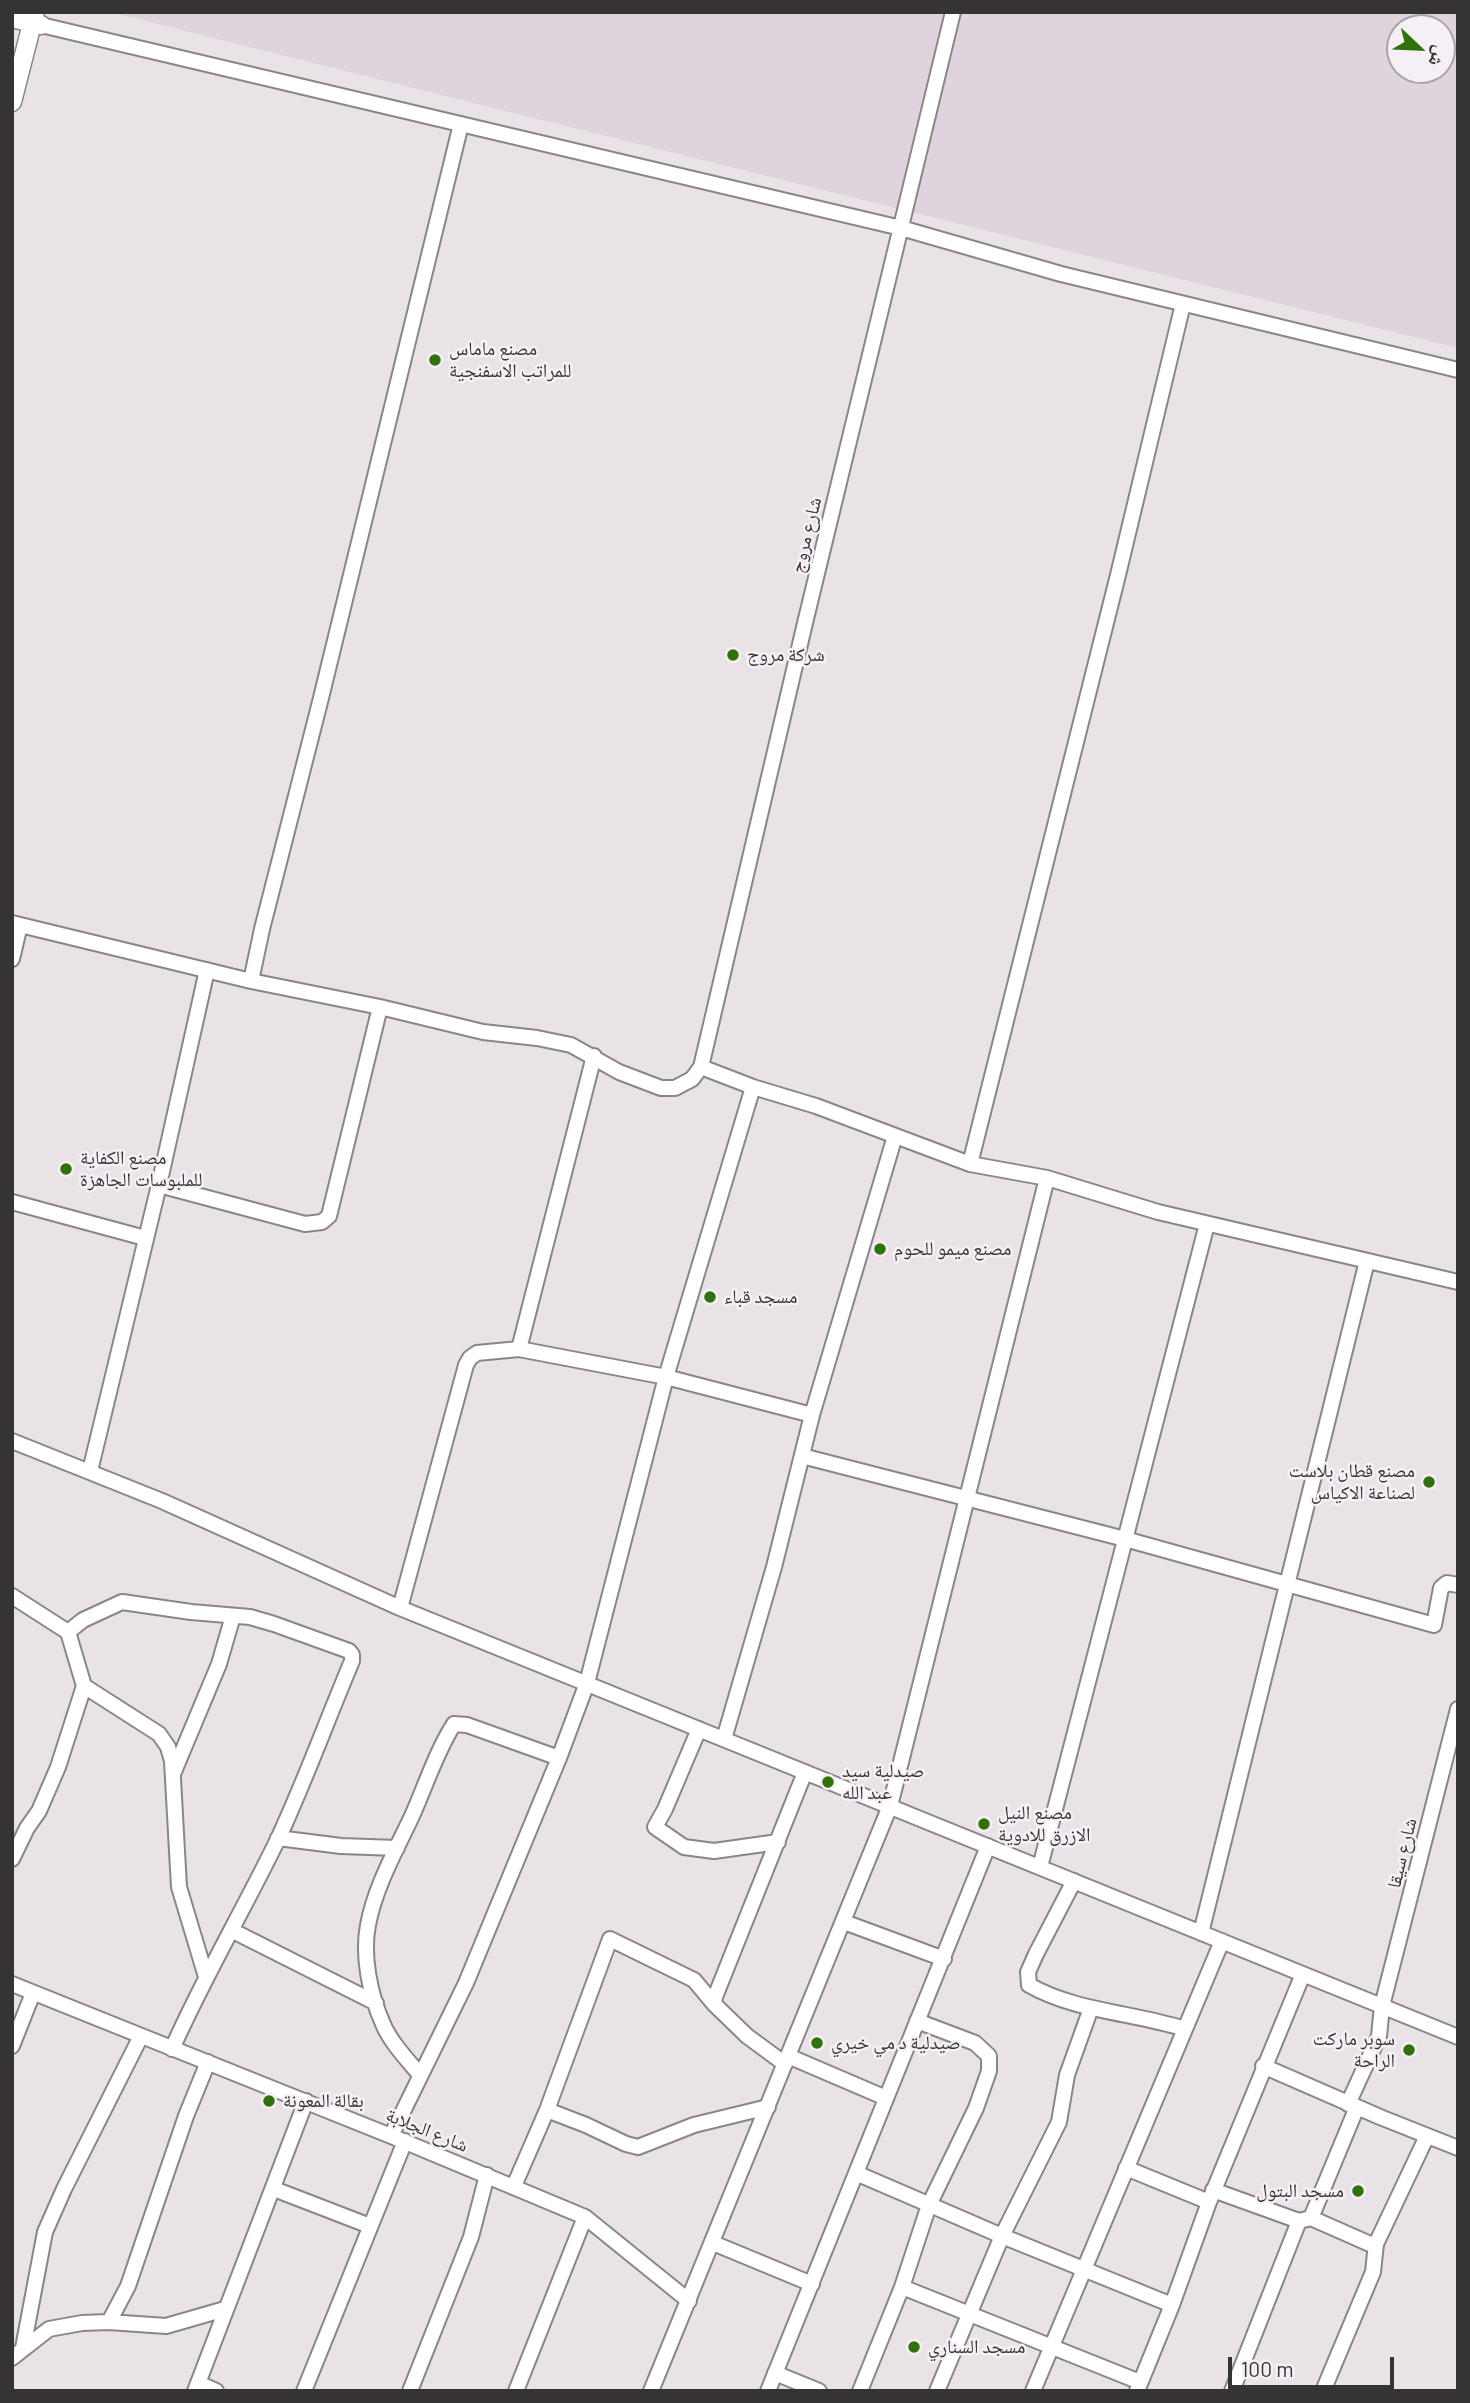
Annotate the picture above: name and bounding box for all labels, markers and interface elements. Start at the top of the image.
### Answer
north arrow [1386,14,1456,84]
text: ش [1424,43,1453,70]
place label: مصنع ماماس للمراتب الاسفنجية [449,338,571,382]
marker: مصنع ماماس للمراتب الاسفنجية [427,352,443,368]
street label: شارع مروج [786,495,826,575]
place label: شركة مروج [747,644,825,666]
marker: شركة مروج [725,647,741,663]
place label: مصنع الكفاية للملبوسات الجاهزة [80,1147,202,1191]
marker: مصنع الكفاية للملبوسات الجاهزة [58,1161,74,1177]
place label: مصنع ميمو للحوم [894,1238,1011,1260]
marker: مصنع ميمو للحوم [872,1241,888,1257]
place label: مسجد قباء [724,1286,797,1308]
marker: مسجد قباء [702,1289,718,1305]
place label: مصنع قطان بلاست لصناعة الاكياس [1289,1460,1415,1504]
marker: مصنع قطان بلاست لصناعة الاكياس [1421,1474,1437,1490]
place label: صيدلية سيد عبد الله [842,1760,924,1804]
marker: صيدلية سيد عبد الله [820,1774,836,1790]
place label: مصنع النيل الازرق للادوية [998,1802,1091,1846]
marker: مصنع النيل الازرق للادوية [976,1816,992,1832]
street label: شارع سيقا [1382,1816,1422,1890]
place label: سوبر ماركت الراحة [1313,2028,1395,2072]
place label: صيدلية د مي خيري [831,2032,961,2054]
marker: صيدلية د مي خيري [809,2035,825,2051]
marker: سوبر ماركت الراحة [1401,2042,1417,2058]
place label: بقالة المعونة [283,2090,364,2112]
marker: بقالة المعونة [261,2093,277,2109]
street label: شارع الجلابة [383,2103,471,2157]
place label: مسجد البتول [1256,2180,1344,2202]
marker: مسجد البتول [1350,2183,1366,2199]
place label: مسجد السناري [928,2336,1025,2358]
marker: مسجد السناري [906,2339,922,2355]
scale bar [1232,2344,1398,2388]
text: 100 m [1241,2356,1294,2381]

